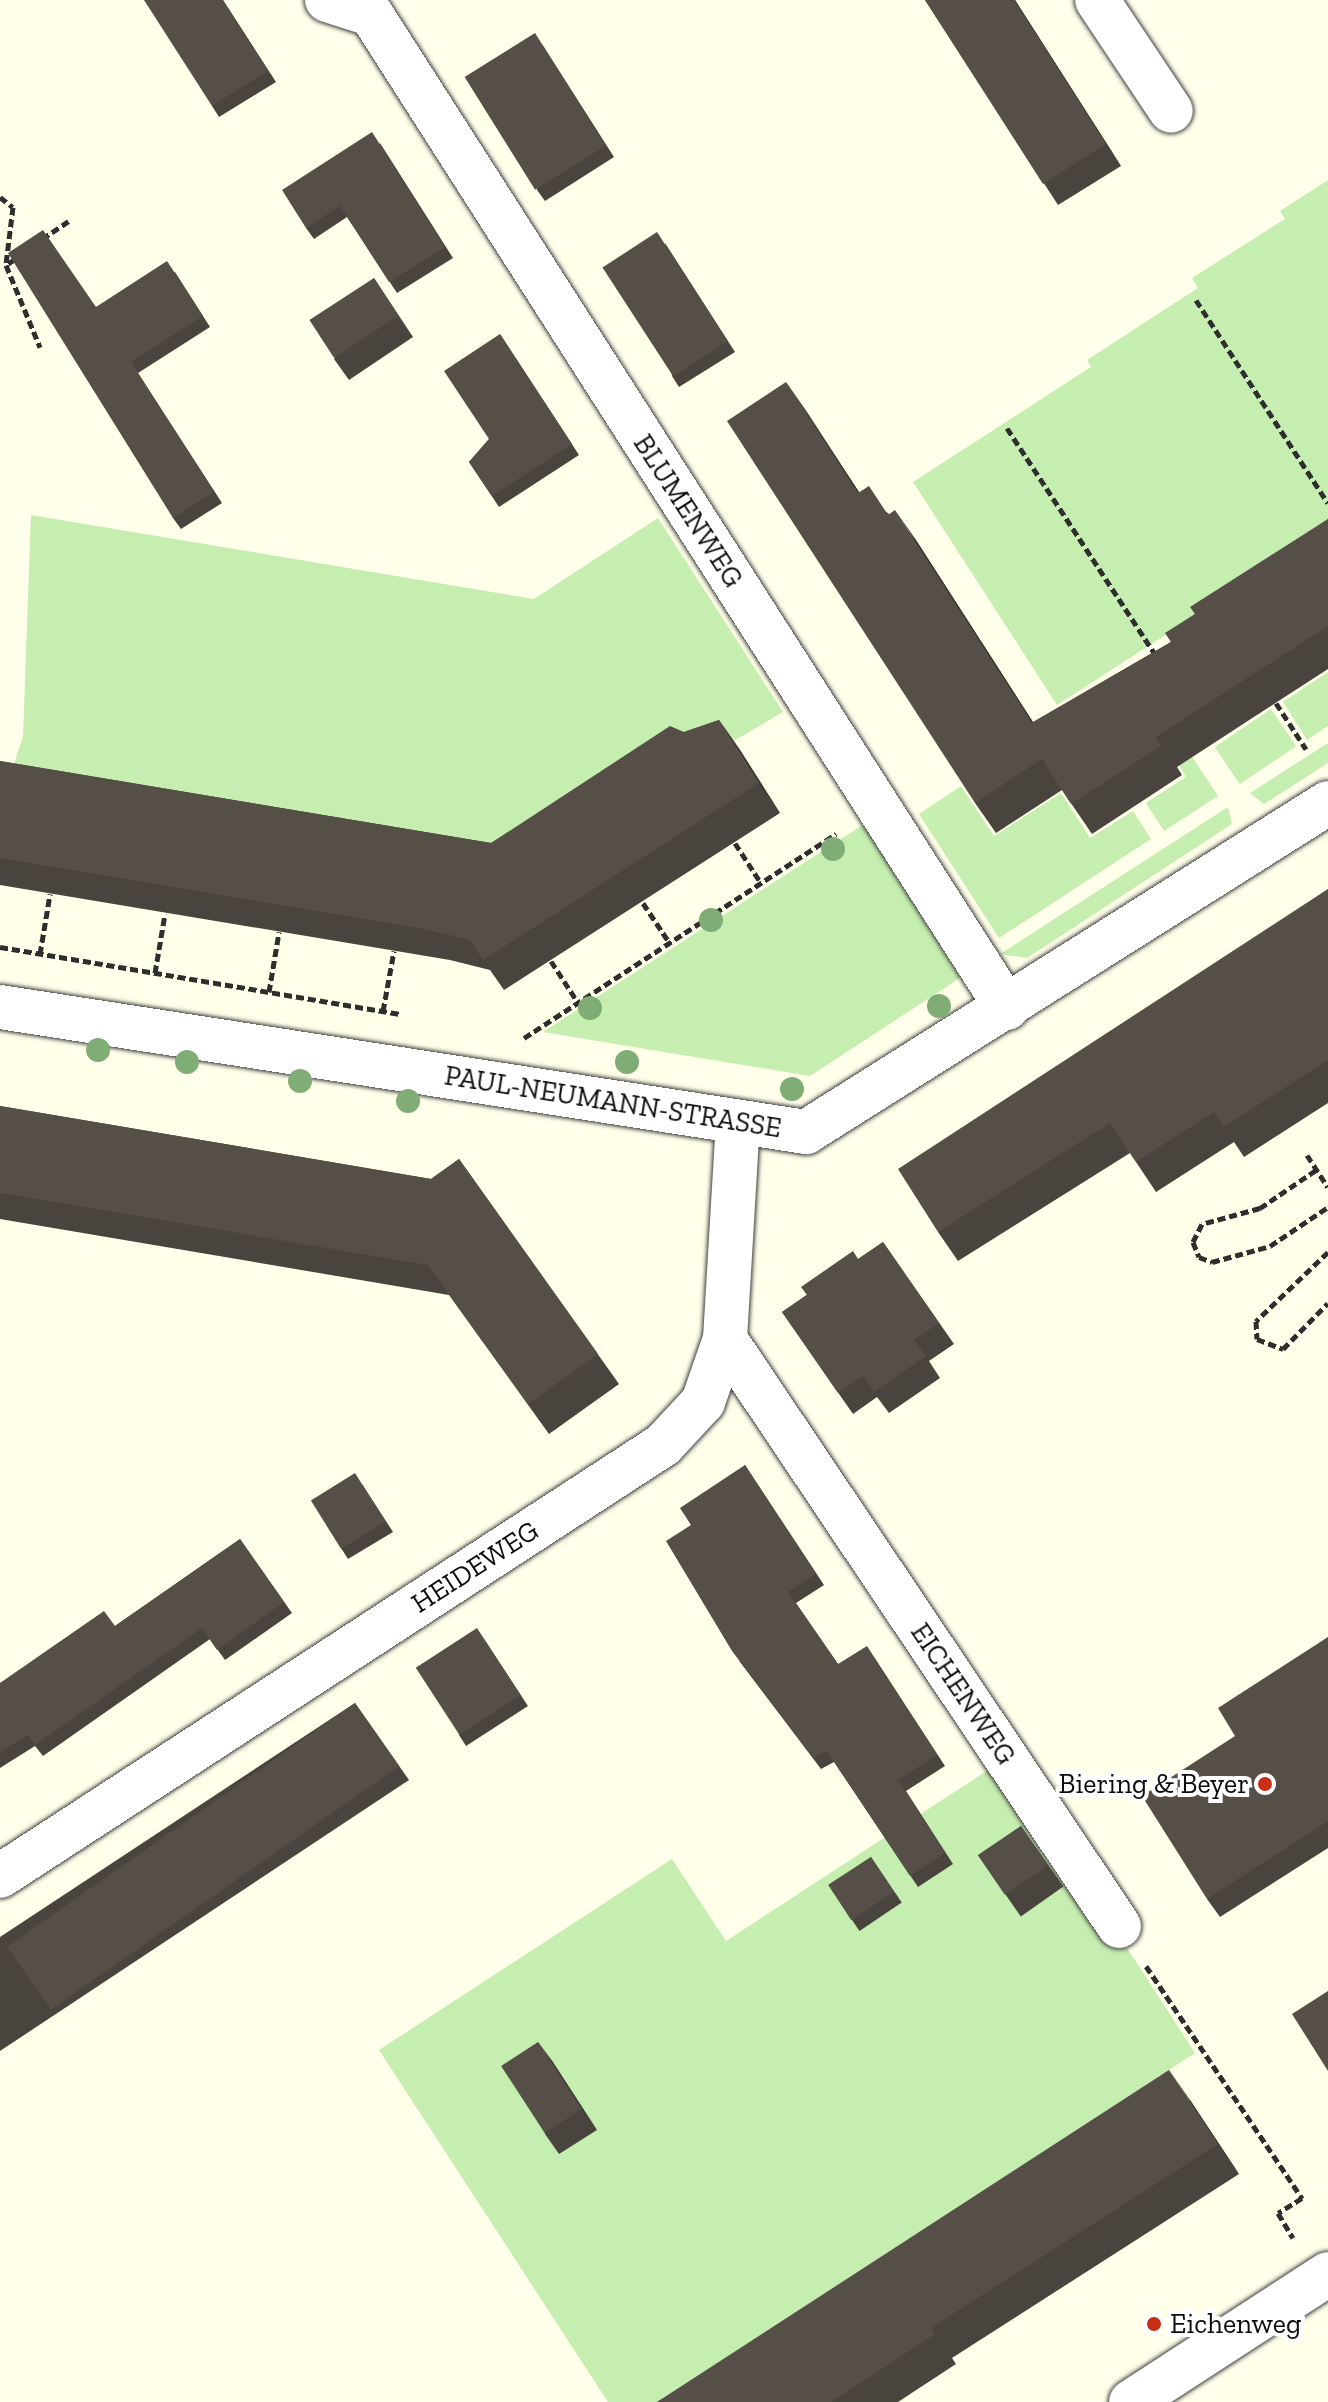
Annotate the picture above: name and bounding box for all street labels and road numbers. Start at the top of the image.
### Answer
street label: BLUMENWEG [626,428,750,594]
street label: PAUL-NEUMANN-STRASSE [442,1059,784,1145]
street label: HEIDEWEG [405,1514,545,1620]
street label: EICHENWEG [903,1617,1023,1771]

